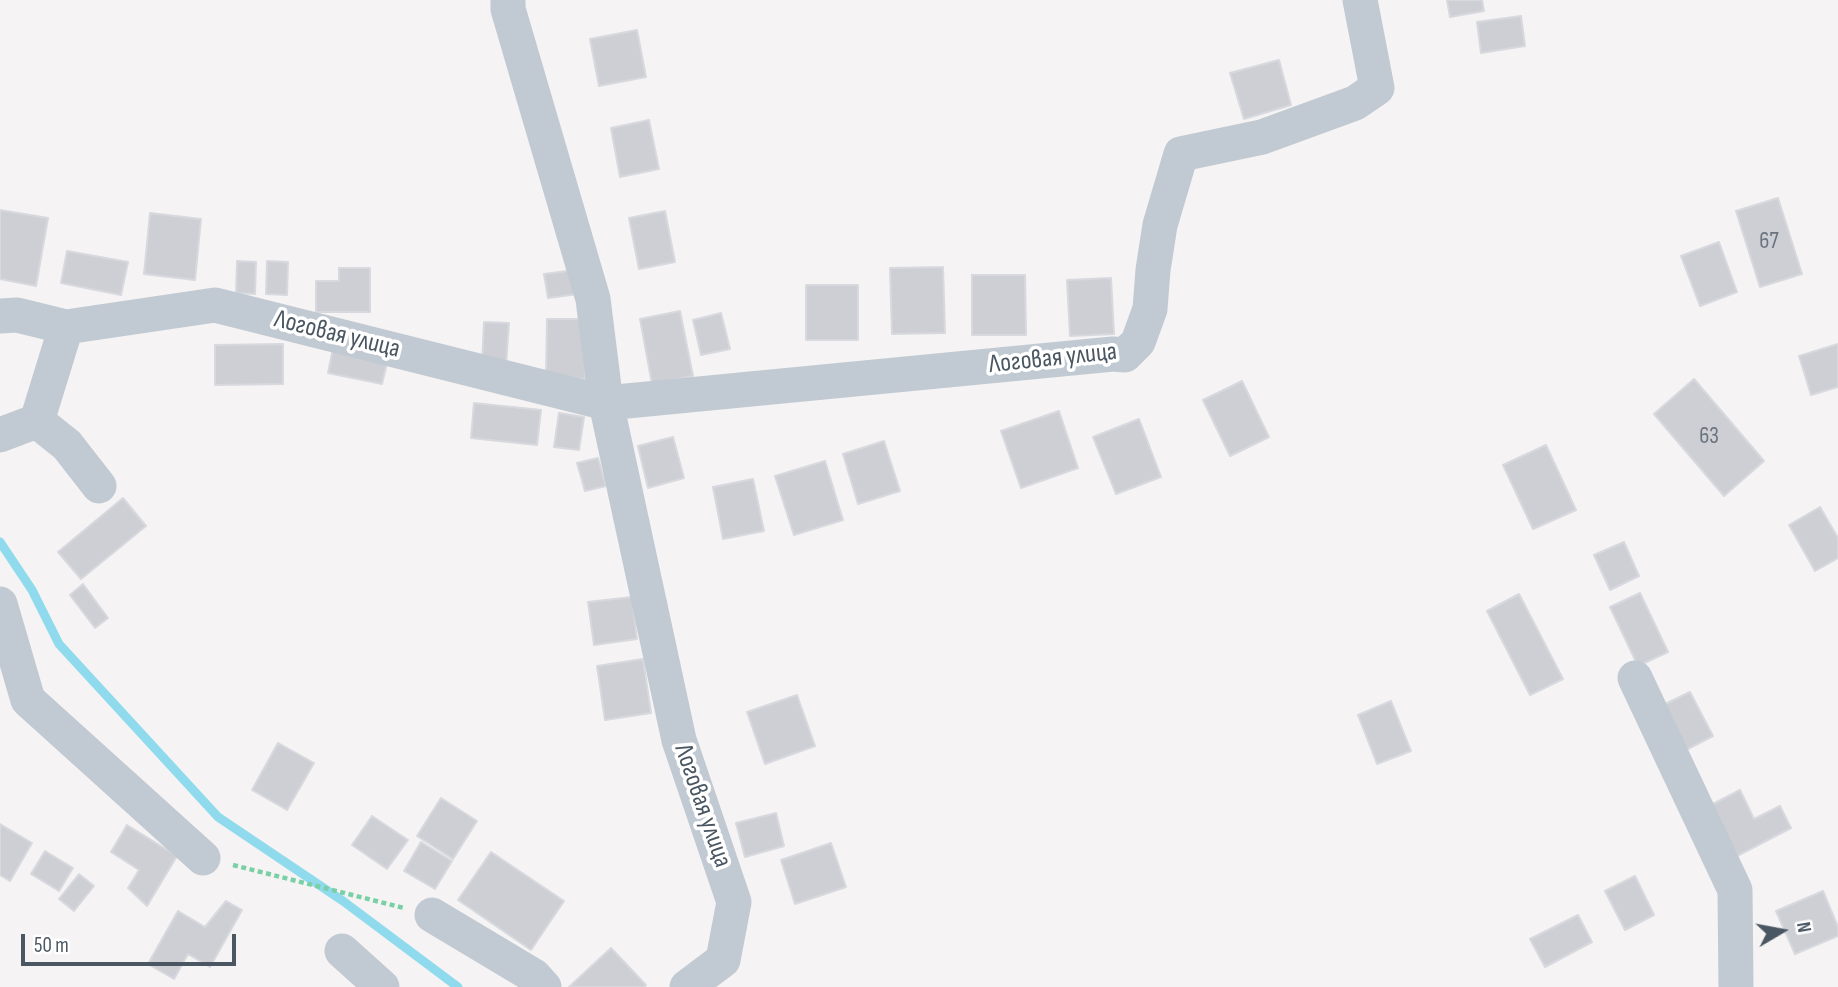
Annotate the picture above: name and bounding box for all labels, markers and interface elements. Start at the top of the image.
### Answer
house number: 67 [1759,228,1779,256]
street label: Логовая улица [271,304,403,366]
street label: Логовая улица [988,337,1118,381]
house number: 63 [1699,423,1719,451]
street label: Логовая улица [666,740,738,872]
north arrow [1747,896,1817,966]
scale bar [24,920,240,964]
text: N [1791,920,1815,934]
text: 50 m [34,933,69,958]

